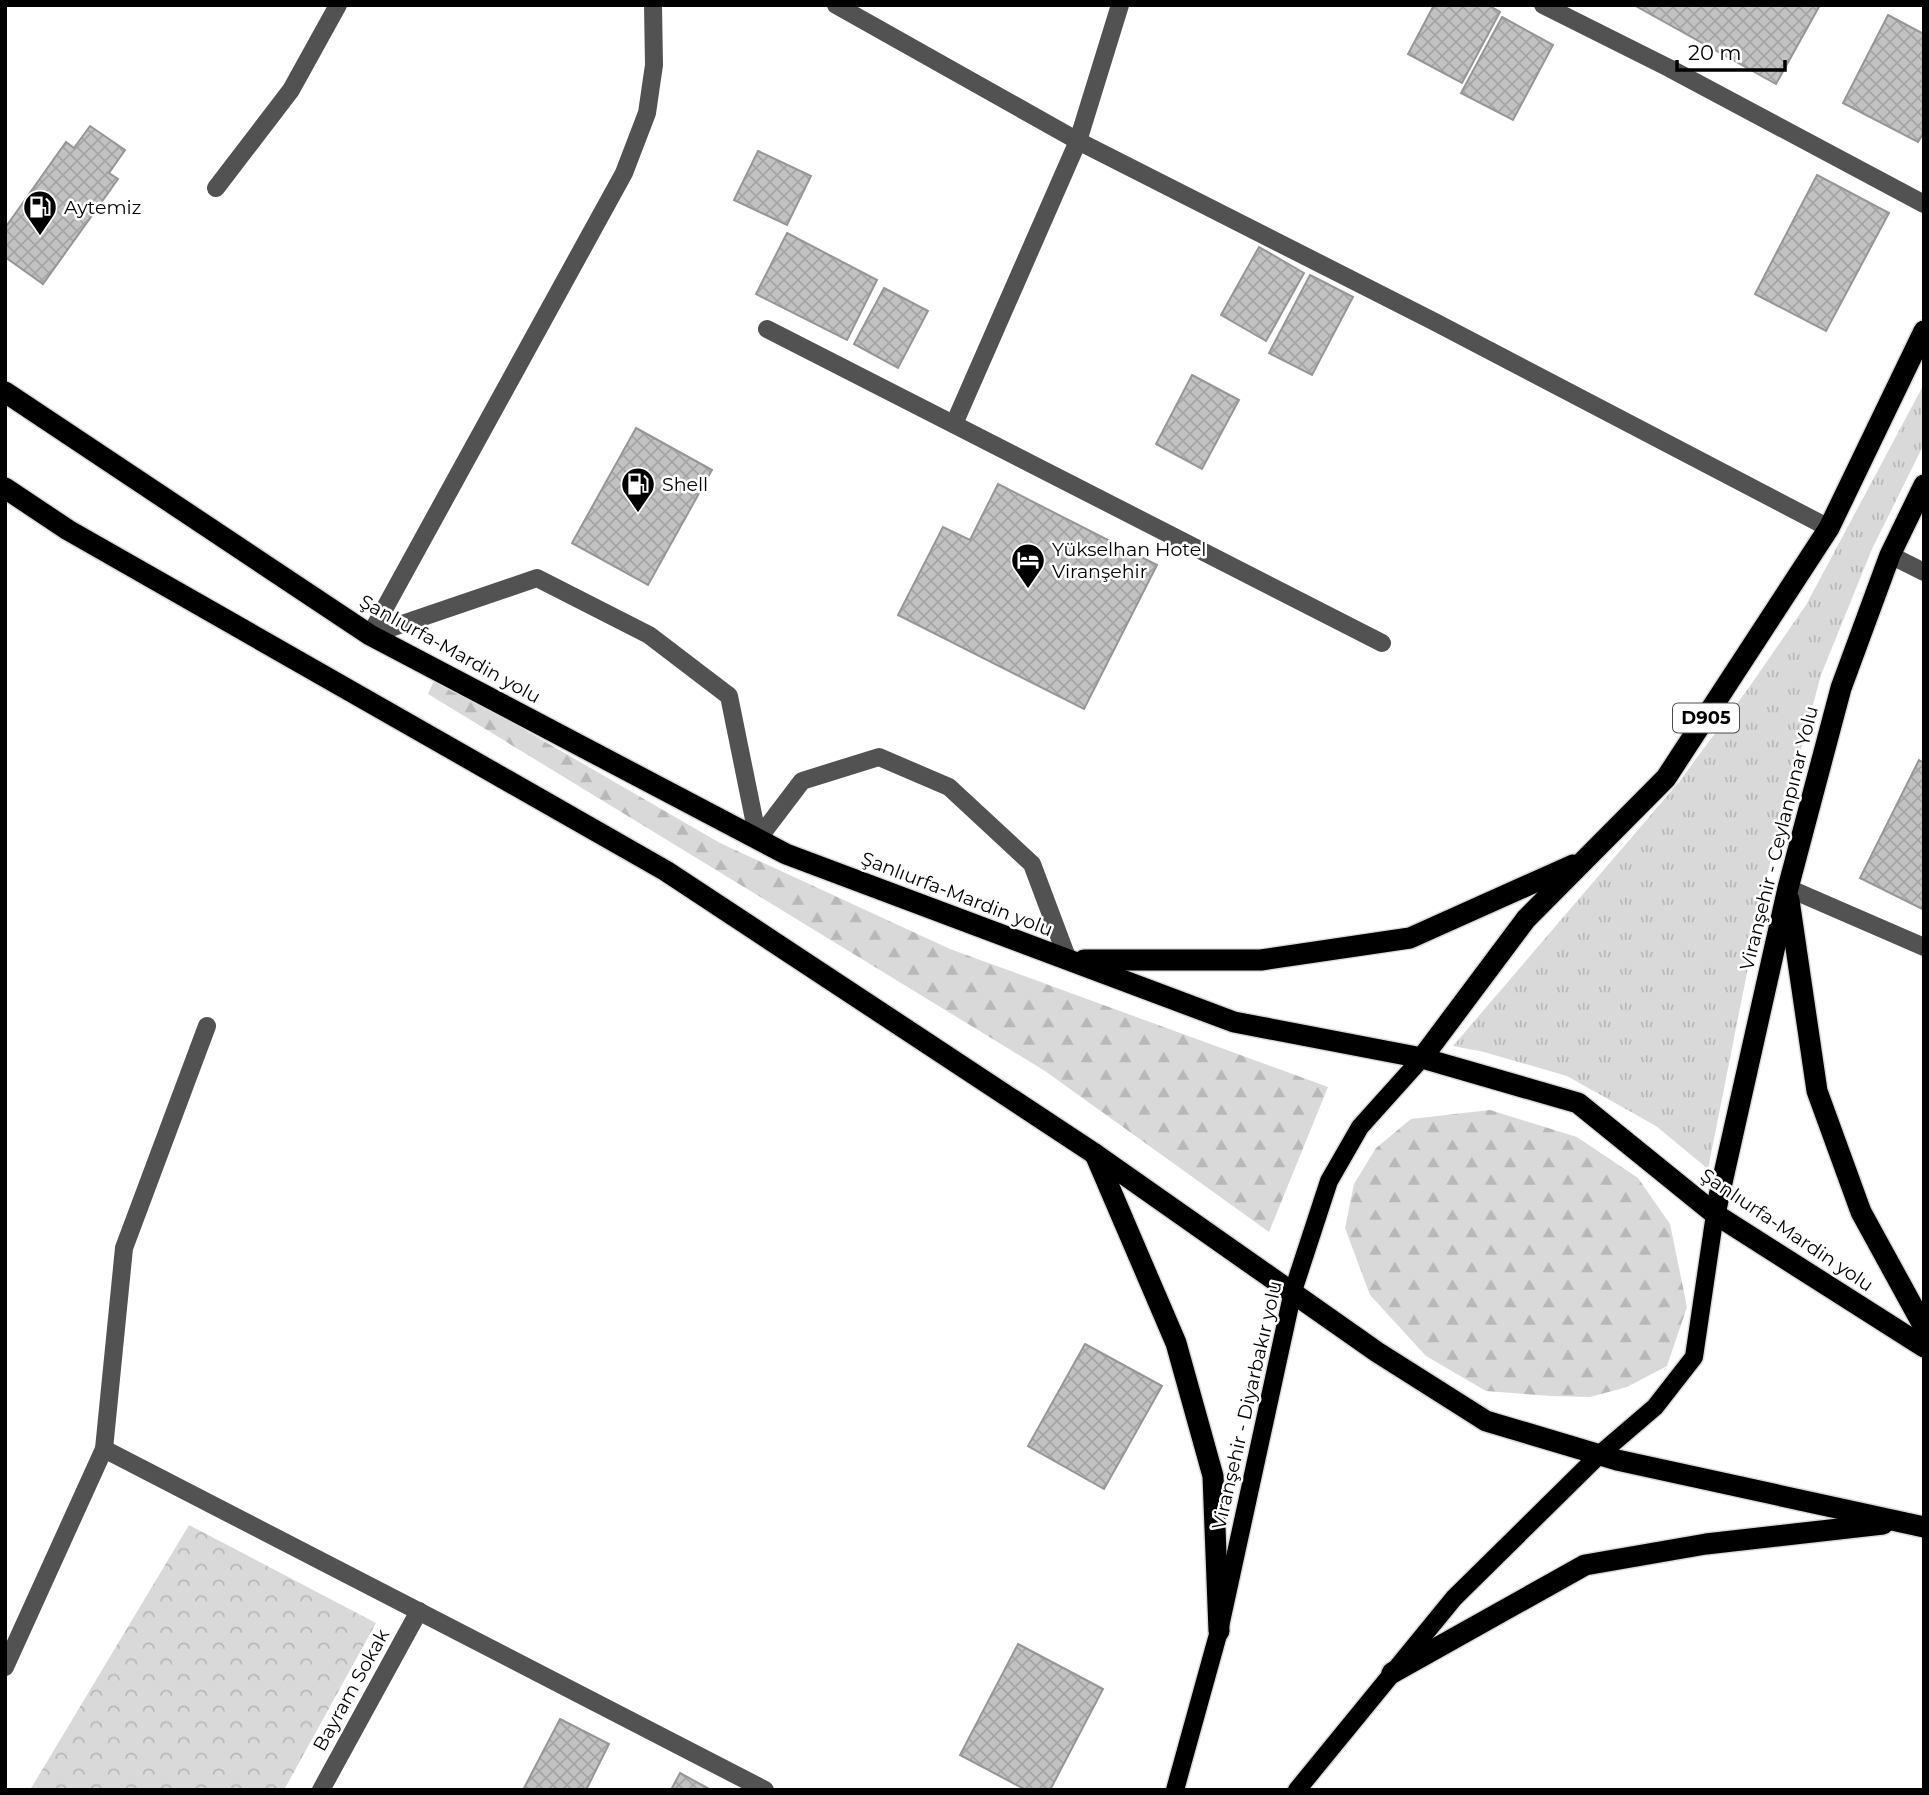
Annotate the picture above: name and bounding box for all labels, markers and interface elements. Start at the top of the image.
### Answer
scale bar [1677,28,1786,72]
text: 20 m [1688,40,1742,65]
fuel station icon: Aytemiz [21,188,59,237]
place label: Aytemiz [64,196,141,219]
fuel station icon: Shell [619,465,657,514]
place label: Shell [662,473,708,496]
place label: Yükselhan Hotel Viranşehir [1052,538,1206,583]
hotel icon: Yükselhan Hotel Viranşehir [1009,541,1047,590]
street label: Şanlıurfa-Mardin yolu [355,590,545,708]
street label: Viranşehir - Ceylanpınar Yolu [1735,703,1823,973]
road number: D905 [1673,704,1739,732]
street label: Şanlıurfa-Mardin yolu [858,847,1056,941]
street label: Şanlıurfa-Mardin yolu [1696,1164,1878,1296]
street label: Viranşehir - Diyarbakır yolu [1207,1278,1287,1532]
street label: Bayram Sokak [308,1624,394,1755]

